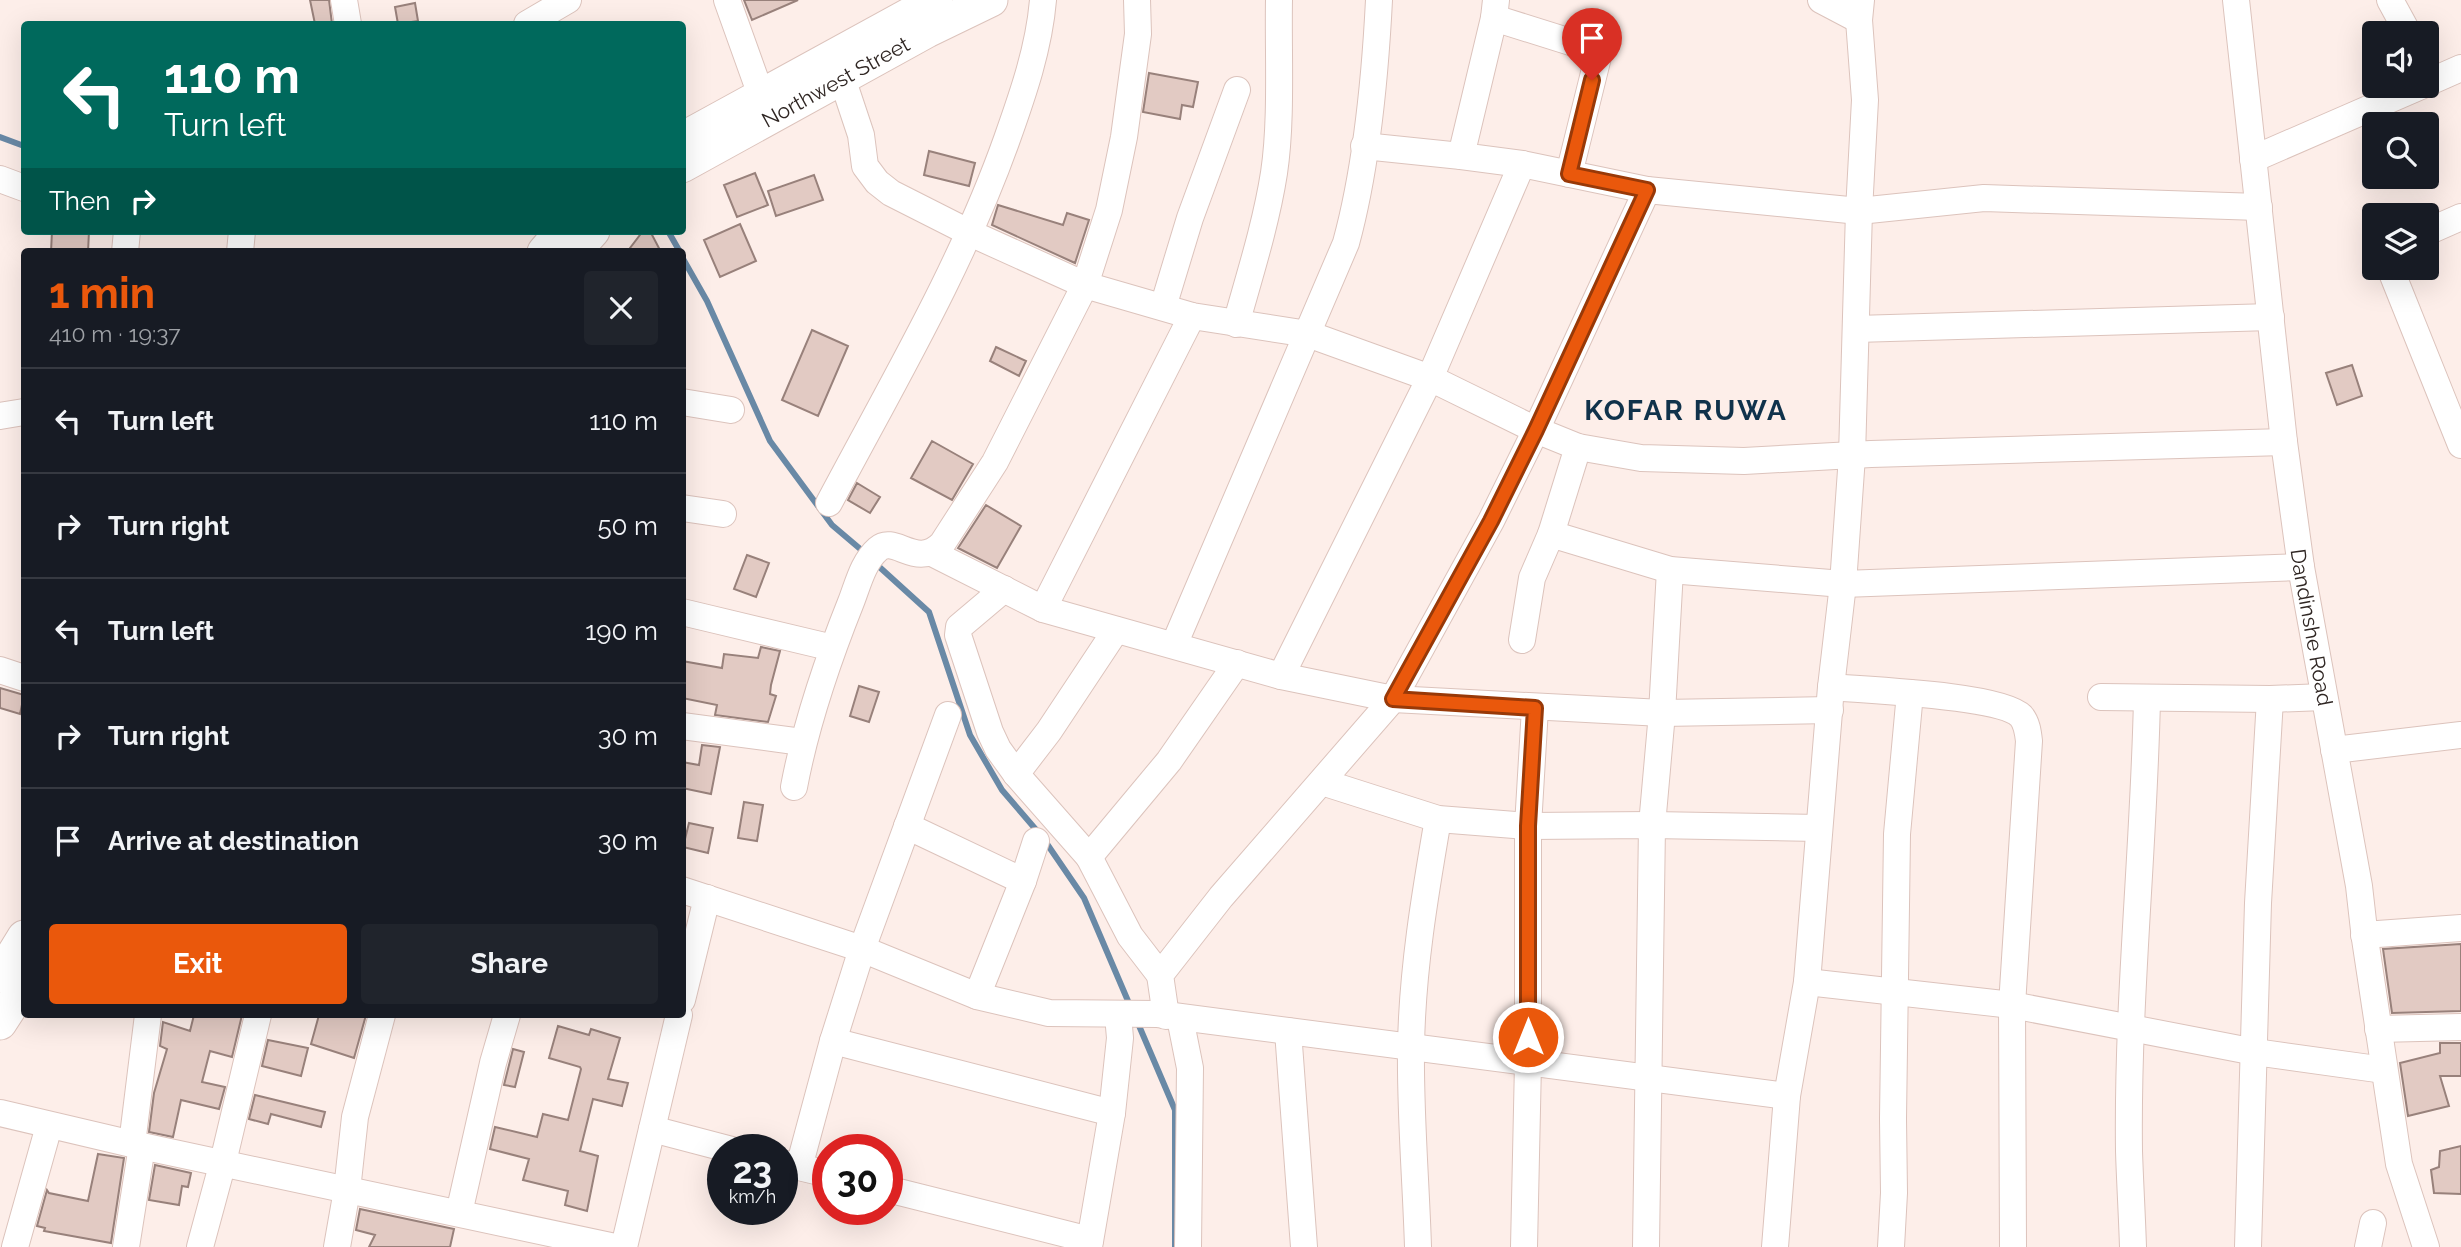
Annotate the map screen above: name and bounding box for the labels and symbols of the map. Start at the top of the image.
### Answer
pin [1562,8,1622,80]
street label: Northwest Street [757,31,913,132]
district label: KOFAR RUWA [1584,394,1788,427]
street label: Dandinshe Road [2286,547,2338,708]
position arrow [1491,1000,1565,1074]
speed limit sign: 30 [812,1134,903,1225]

